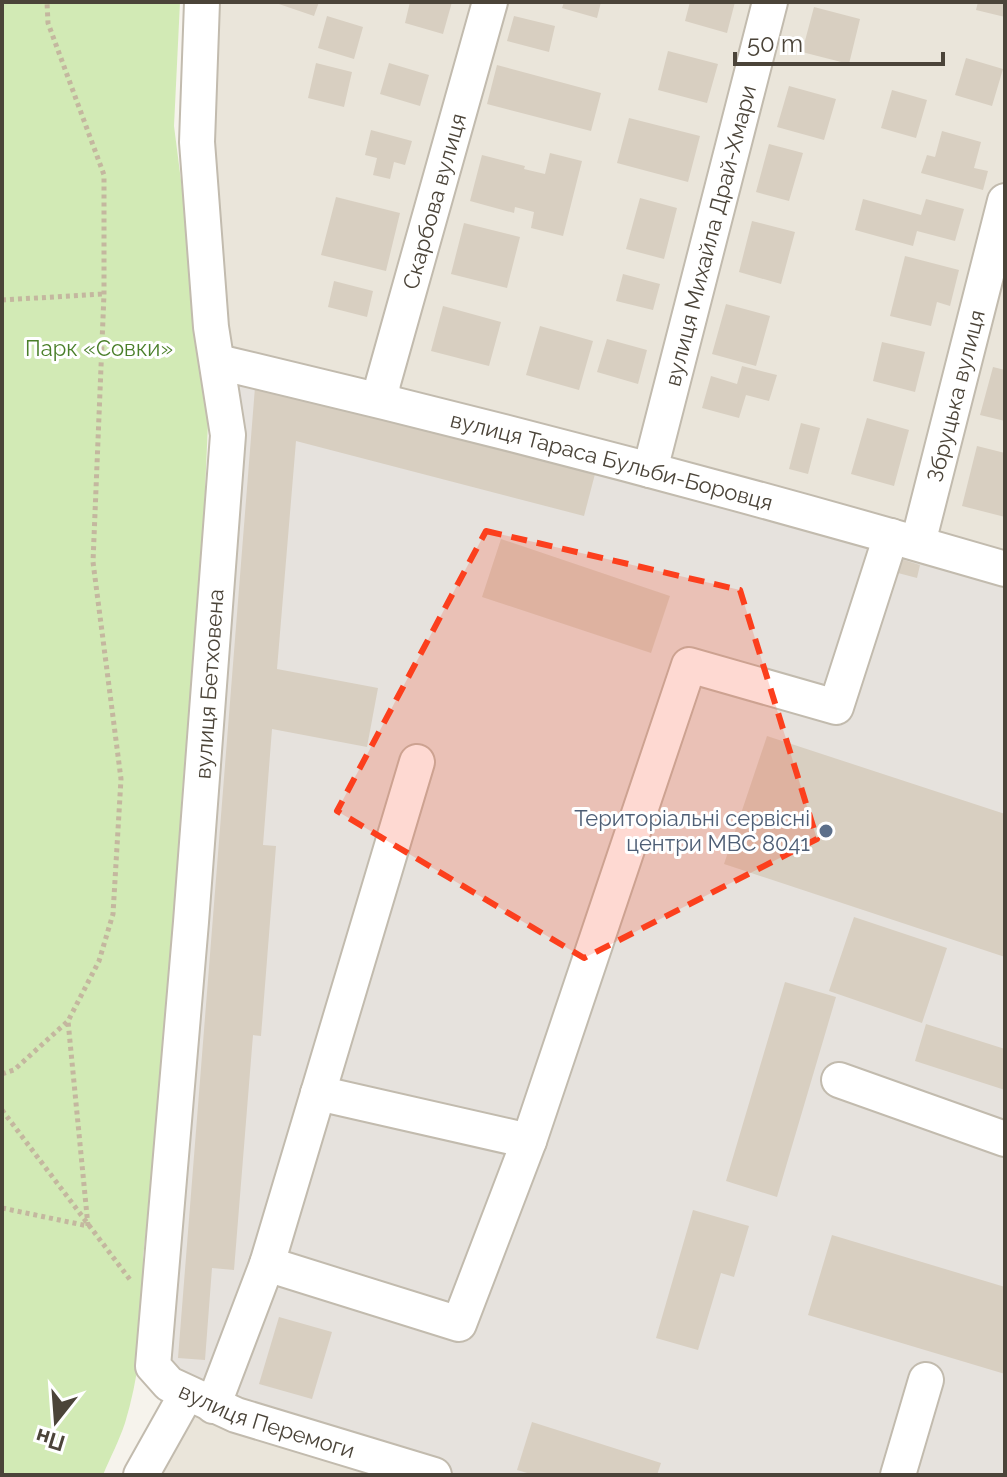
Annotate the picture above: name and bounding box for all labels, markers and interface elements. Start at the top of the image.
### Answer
scale bar [735,16,943,66]
text: 50 m [747,29,803,58]
street label: вулиця Михайла Драй-Хмари [659,82,761,389]
street label: Скарбова вулиця [397,110,471,292]
street label: Збруцька вулиця [921,307,990,484]
park label: Парк «Совки» [25,335,173,361]
street label: вулиця Тараса Бульби-Боровця [448,406,776,516]
street label: вулиця Бетховена [189,588,229,780]
place label: Територіальні сервісні центри МВС 8041 [574,805,810,856]
marker: Територіальні сервісні центри МВС 8041 [817,822,835,840]
street label: вулиця Перемоги [175,1377,358,1463]
north arrow [16,1381,96,1461]
text: Пн [32,1423,68,1457]

